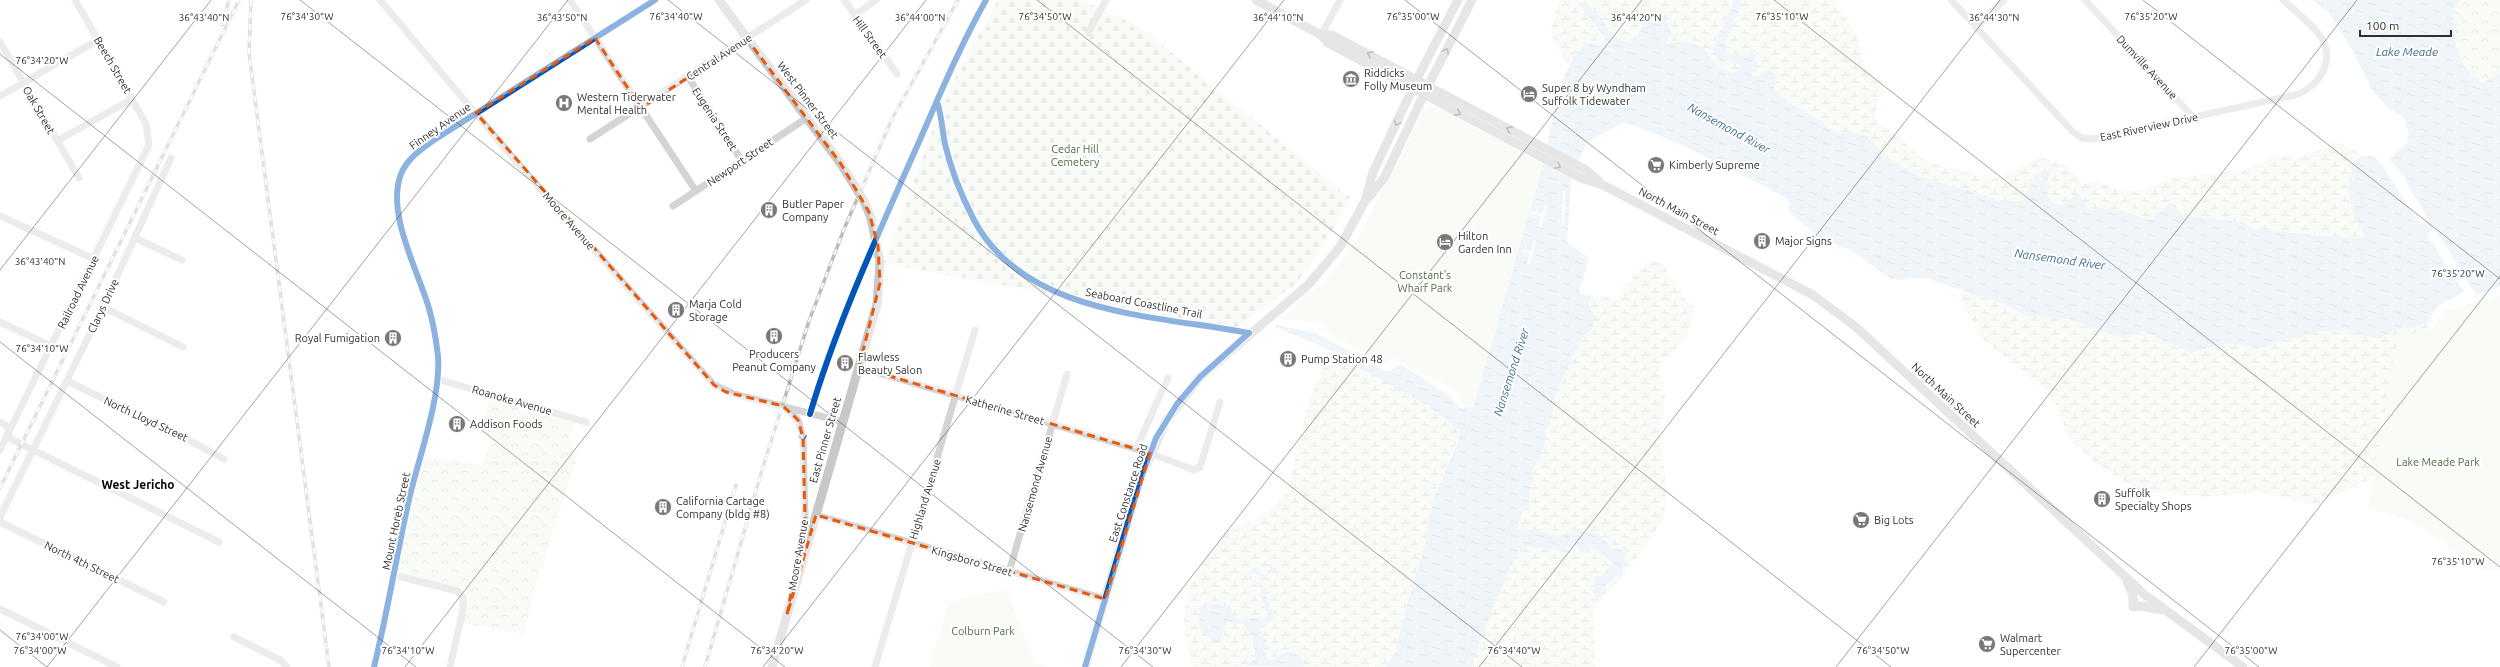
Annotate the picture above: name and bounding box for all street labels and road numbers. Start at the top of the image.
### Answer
street label: Hill Street [851,14,890,61]
street label: Central Avenue [684,31,754,83]
street label: Dumville Avenue [2114,33,2180,101]
street label: Beech Street [92,34,134,96]
street label: West Pinner Street [775,59,841,141]
street label: Oak Street [21,84,58,137]
street label: Eugenia Street [690,85,740,153]
street label: Finney Avenue [407,100,473,152]
street label: East Riverview Drive [2099,111,2199,143]
street label: Newport Street [705,135,776,189]
street label: North Main Street [1637,185,1722,238]
street label: Moore Avenue [541,190,597,252]
street label: Railroad Avenue [55,253,101,331]
street label: Clarys Drive [85,277,121,335]
street label: Seaboard Coastline Trail [1085,286,1203,320]
street label: North Main Street [1909,360,1983,430]
street label: Roanoke Avenue [471,383,553,417]
street label: Katherine Street [964,393,1046,427]
street label: North Lloyd Street [102,394,191,444]
street label: East Pinner Street [807,395,843,484]
street label: Nansemond Avenue [1016,435,1054,533]
street label: East Constance Road [1106,442,1150,544]
street label: Highland Avenue [907,457,943,541]
street label: Mount Horeb Street [380,470,412,571]
street label: Moore Avenue [786,518,810,592]
street label: North 4th Street [43,539,122,586]
street label: Kingsboro Street [930,544,1015,578]

